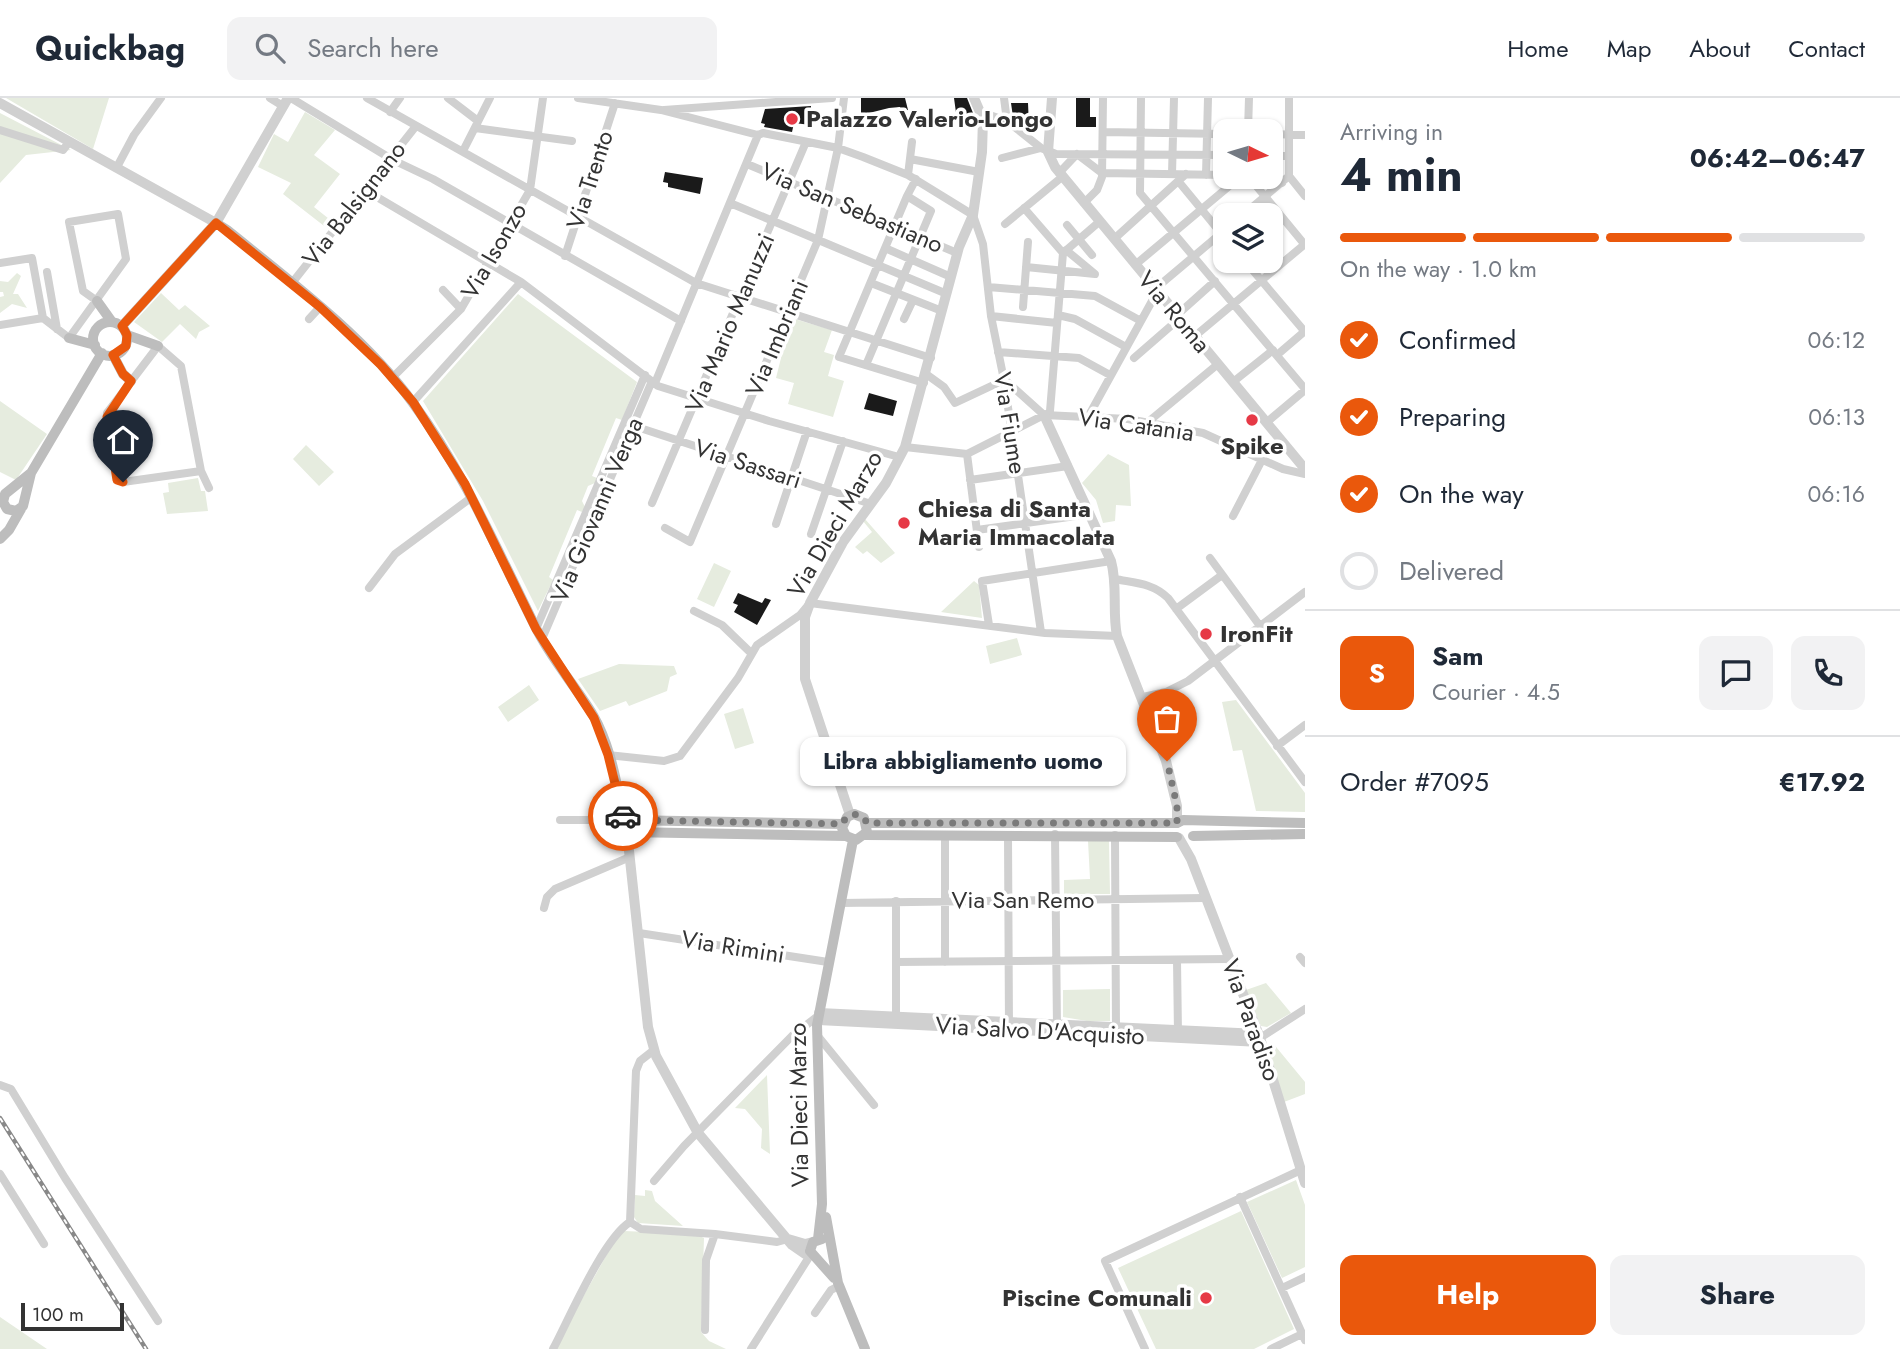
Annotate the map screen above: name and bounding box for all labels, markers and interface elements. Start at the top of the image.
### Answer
search box [227,17,717,80]
text: Quickbag [35,25,185,72]
icon: search [251,29,289,67]
text: Search here [307,29,439,67]
text: Home [1507,31,1569,66]
text: Map [1607,31,1651,66]
text: About [1689,31,1750,66]
text: Contact [1788,31,1865,66]
place label: Palazzo Valerio-Longo [806,101,1053,136]
marker: Palazzo Valerio-Longo [784,111,800,127]
text: Arriving in [1340,115,1443,149]
north arrow [1213,119,1283,189]
map controls [1213,119,1283,273]
street label: Via Trento [557,126,622,234]
street label: Via Balsignano [293,134,414,274]
text: 06:42–06:47 [1690,139,1865,177]
text: 4 min [1340,142,1463,208]
street label: Via San Sebastiano [756,153,949,262]
street label: Via Isonzo [452,196,535,305]
button: layers [1213,203,1283,273]
street label: Via Mario Manuzzi [676,228,783,418]
text: On the way · 1.0 km [1340,252,1537,286]
street label: Via Roma [1130,263,1219,360]
street label: Via Imbriani [736,274,817,402]
icon: check [1340,321,1378,359]
text: Confirmed [1399,321,1516,359]
text: 06:12 [1808,323,1865,357]
street label: Via Fiume [985,369,1036,476]
icon: check [1340,398,1378,436]
text: Preparing [1399,398,1506,436]
street label: Via Catania [1076,399,1196,450]
text: 06:13 [1808,400,1865,434]
pin [93,410,153,482]
street label: Via Giovanni Verga [542,412,651,608]
marker: Spike [1244,412,1260,428]
icon: home [104,421,142,459]
place label: Spike [1220,428,1284,463]
street label: Via Sassari [690,430,806,497]
street label: Via Dieci Marzo [778,444,891,604]
icon: check [1340,475,1378,513]
text: On the way [1399,475,1524,513]
text: 06:16 [1807,477,1865,511]
place label: Chiesa di Santa Maria Immacolata [918,491,1115,554]
marker: Chiesa di Santa Maria Immacolata [896,515,912,531]
text: Delivered [1399,552,1504,590]
place label: IronFit [1220,616,1293,651]
marker: IronFit [1198,626,1214,642]
button: chat [1699,636,1773,710]
button: phone [1791,636,1865,710]
text: Sam [1432,637,1484,675]
text: S [1369,654,1385,692]
text: Courier · 4.5 [1432,675,1560,709]
pin [1137,689,1197,761]
icon: bag [1148,700,1186,738]
callout: Libra abbigliamento uomo [800,736,1125,786]
text: Libra abbigliamento uomo [823,744,1103,778]
text: Order #7095 [1340,763,1489,801]
text: €17.92 [1779,763,1865,801]
courier [588,781,658,851]
icon: car [604,797,642,835]
street label: Via San Remo [952,882,1094,917]
street label: Via Rimini [679,921,787,972]
street label: Via Paradiso [1213,954,1290,1086]
street label: Via Salvo D'Acquisto [935,1008,1146,1053]
street label: Via Dieci Marzo [780,1023,817,1187]
button: Help [1340,1255,1596,1335]
button: Share [1610,1255,1865,1335]
place label: Piscine Comunali [1002,1280,1192,1315]
marker: Piscine Comunali [1198,1290,1214,1306]
scale bar [21,1300,124,1332]
text: 100 m [32,1301,84,1328]

